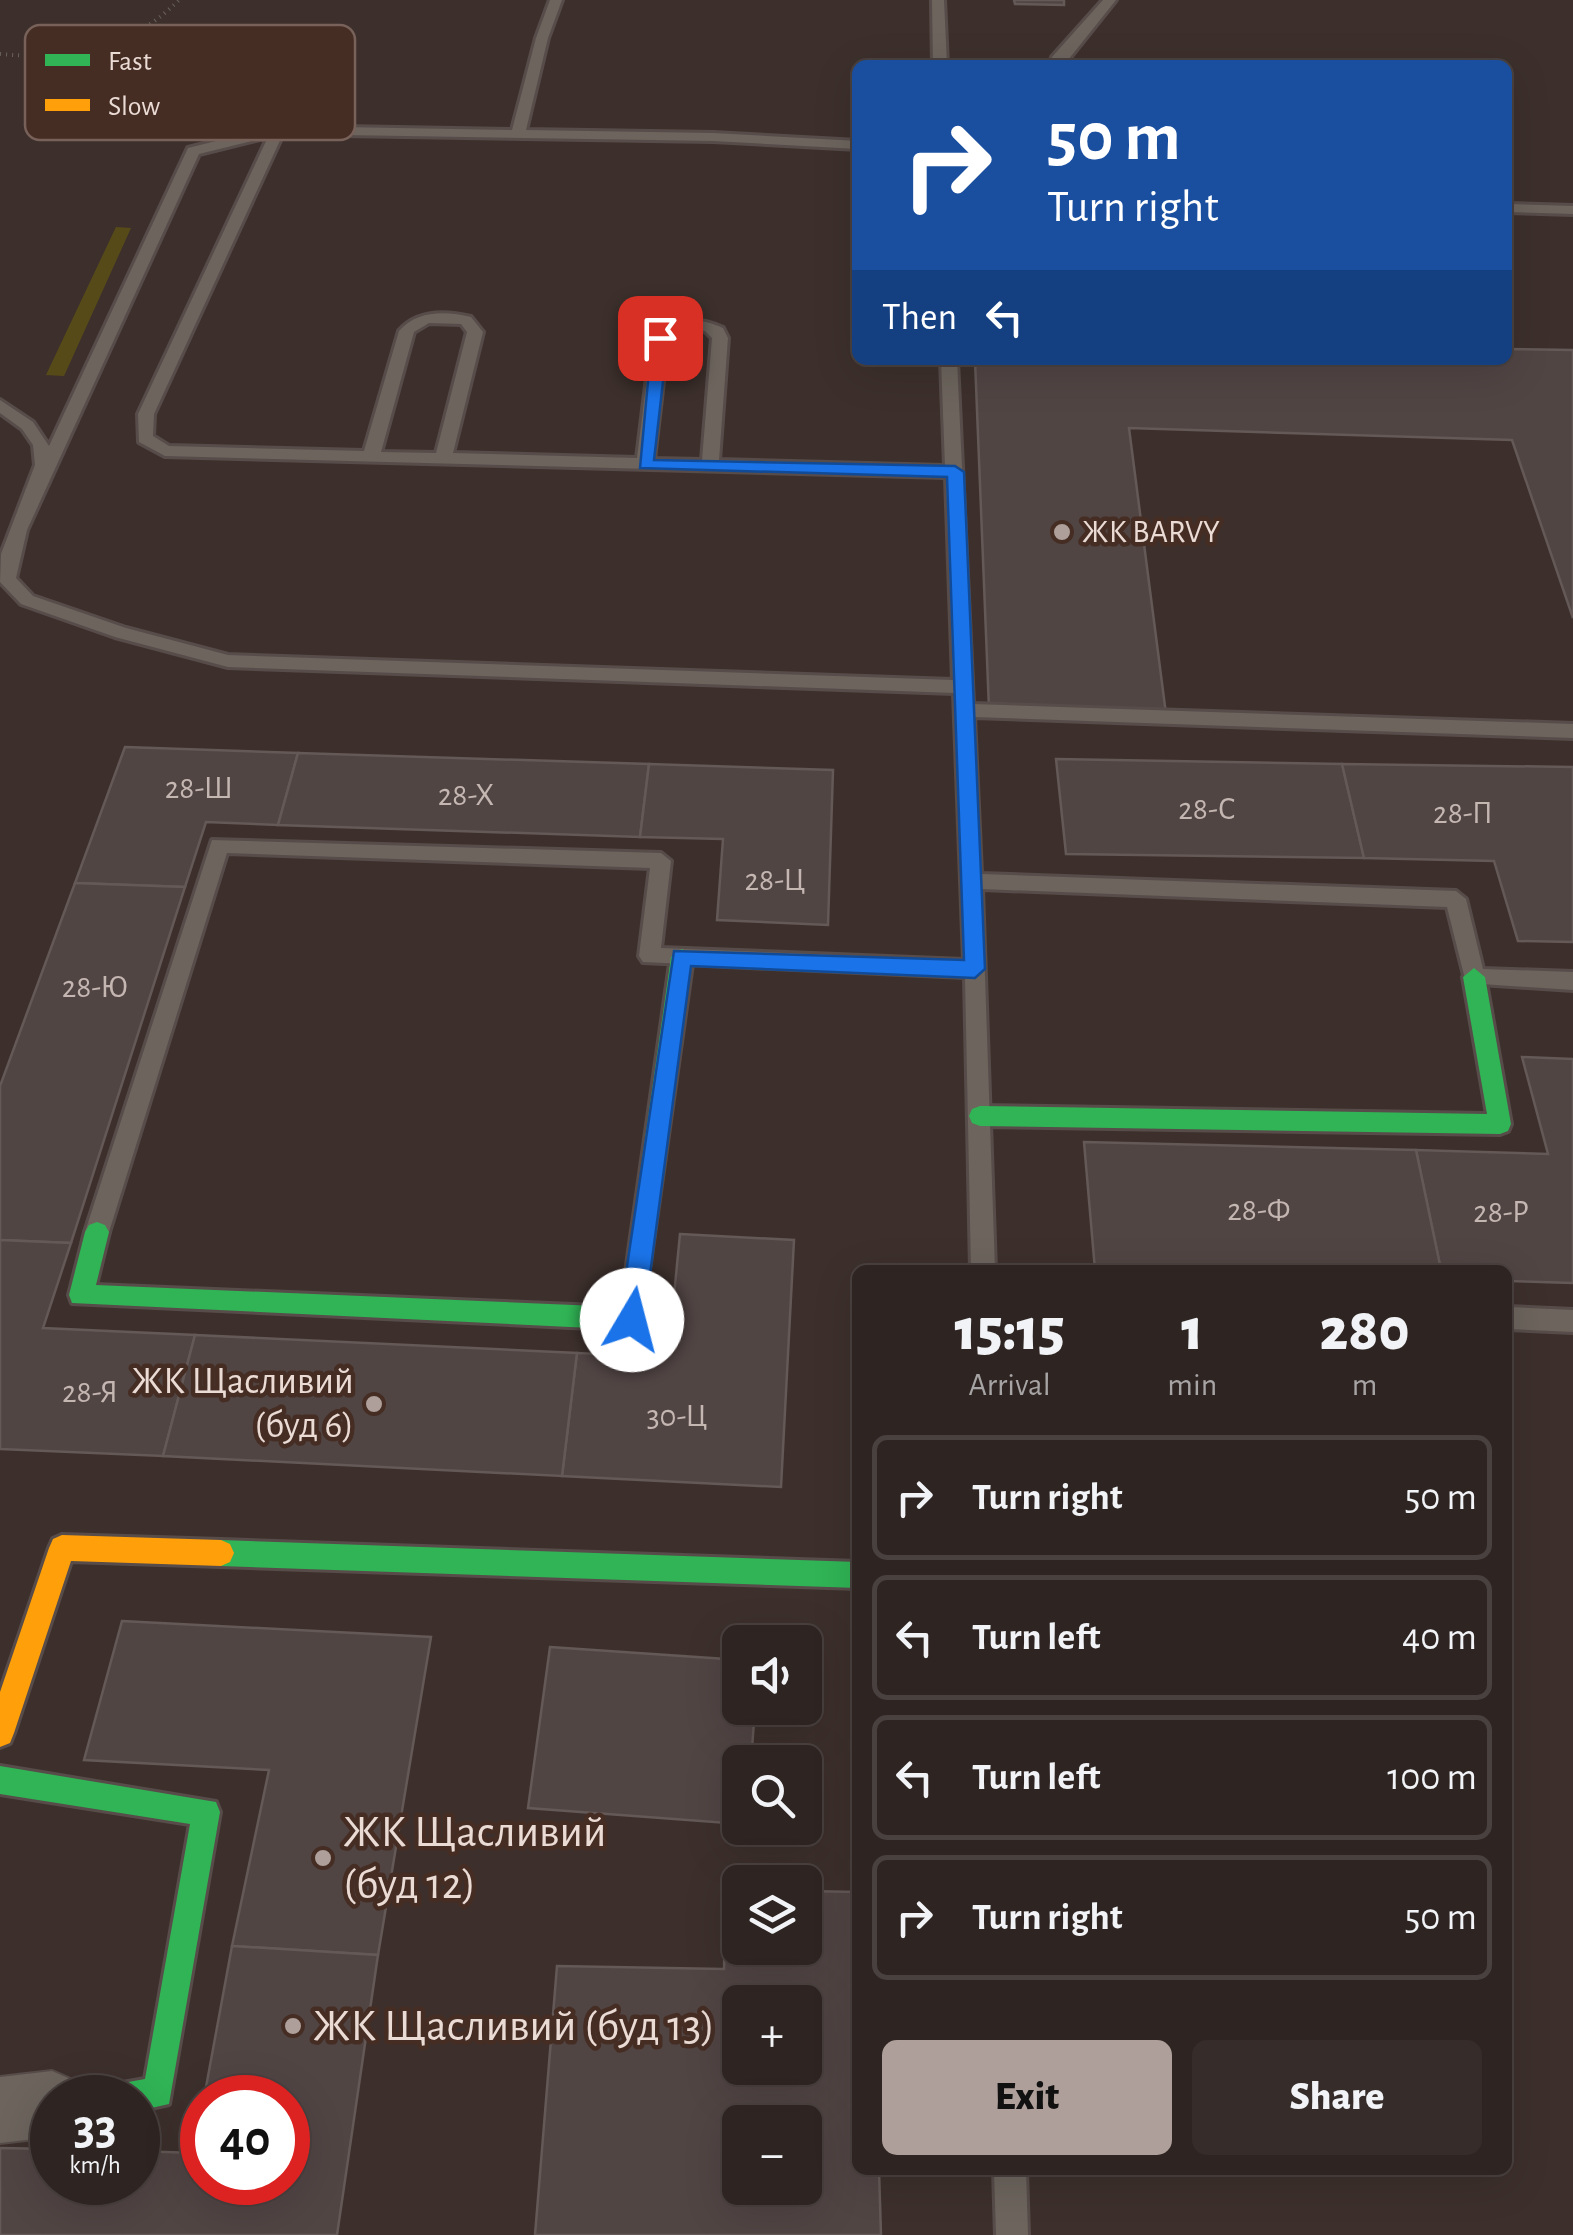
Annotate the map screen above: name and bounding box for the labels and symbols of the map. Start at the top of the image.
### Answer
legend [25,25,355,140]
text: Fast [108,48,152,76]
text: Slow [108,93,160,121]
pin [618,296,703,381]
place label: ЖК BARVY [1082,516,1220,548]
marker: ЖК BARVY [1051,521,1073,543]
house number: 28-Ш [165,772,233,804]
house number: 28-Х [438,779,494,811]
house number: 28-С [1178,793,1236,825]
house number: 28-П [1433,797,1493,829]
house number: 28-Ц [745,864,805,896]
house number: 28-Ю [62,971,128,1003]
house number: 28-Ф [1227,1194,1291,1226]
house number: 28-Р [1473,1196,1529,1228]
position arrow [580,1268,684,1372]
place label: ЖК Щасливий (буд 6) [132,1363,354,1445]
house number: 28-Я [62,1376,118,1408]
marker: ЖК Щасливий (буд 6) [363,1393,385,1415]
house number: 30-Ц [646,1400,708,1432]
place label: ЖК Щасливий (буд 12) [343,1810,606,1907]
marker: ЖК Щасливий (буд 12) [312,1847,334,1869]
place label: ЖК Щасливий (буд 13) [313,2004,715,2049]
marker: ЖК Щасливий (буд 13) [282,2015,304,2037]
speed limit sign: 40 [180,2075,310,2205]

